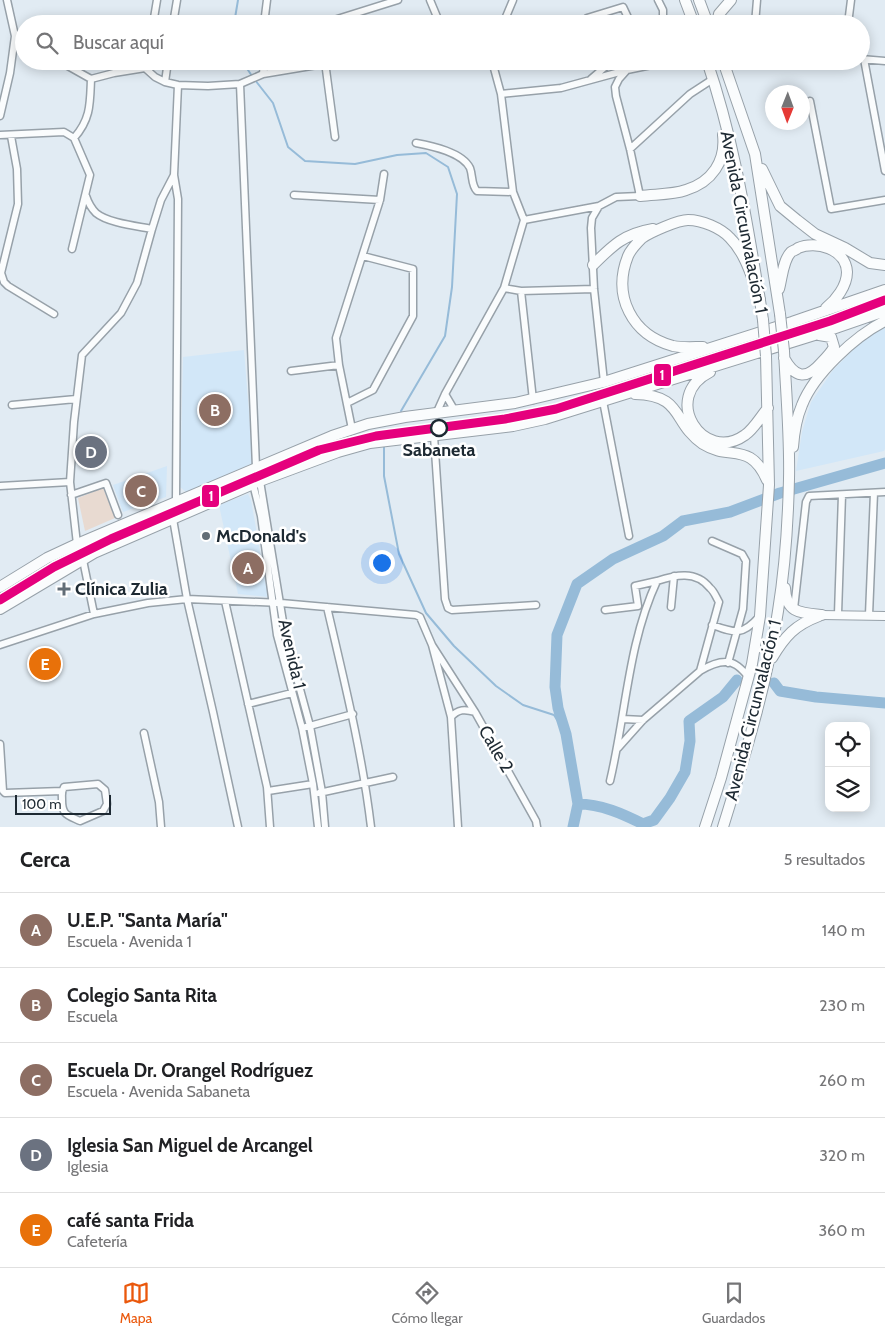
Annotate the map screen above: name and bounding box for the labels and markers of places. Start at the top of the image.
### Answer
pin: B [199,391,231,429]
marker: Sabaneta [430,419,448,437]
pin: D [75,433,107,471]
place label: Sabaneta [402,439,476,461]
pin: C [125,472,157,510]
place label: McDonald's [216,525,307,547]
marker: McDonald's [200,530,212,542]
pin: A [232,549,264,587]
place label: Clínica Zulia [75,578,168,600]
marker: Clínica Zulia [57,582,71,596]
pin: E [29,645,61,683]

